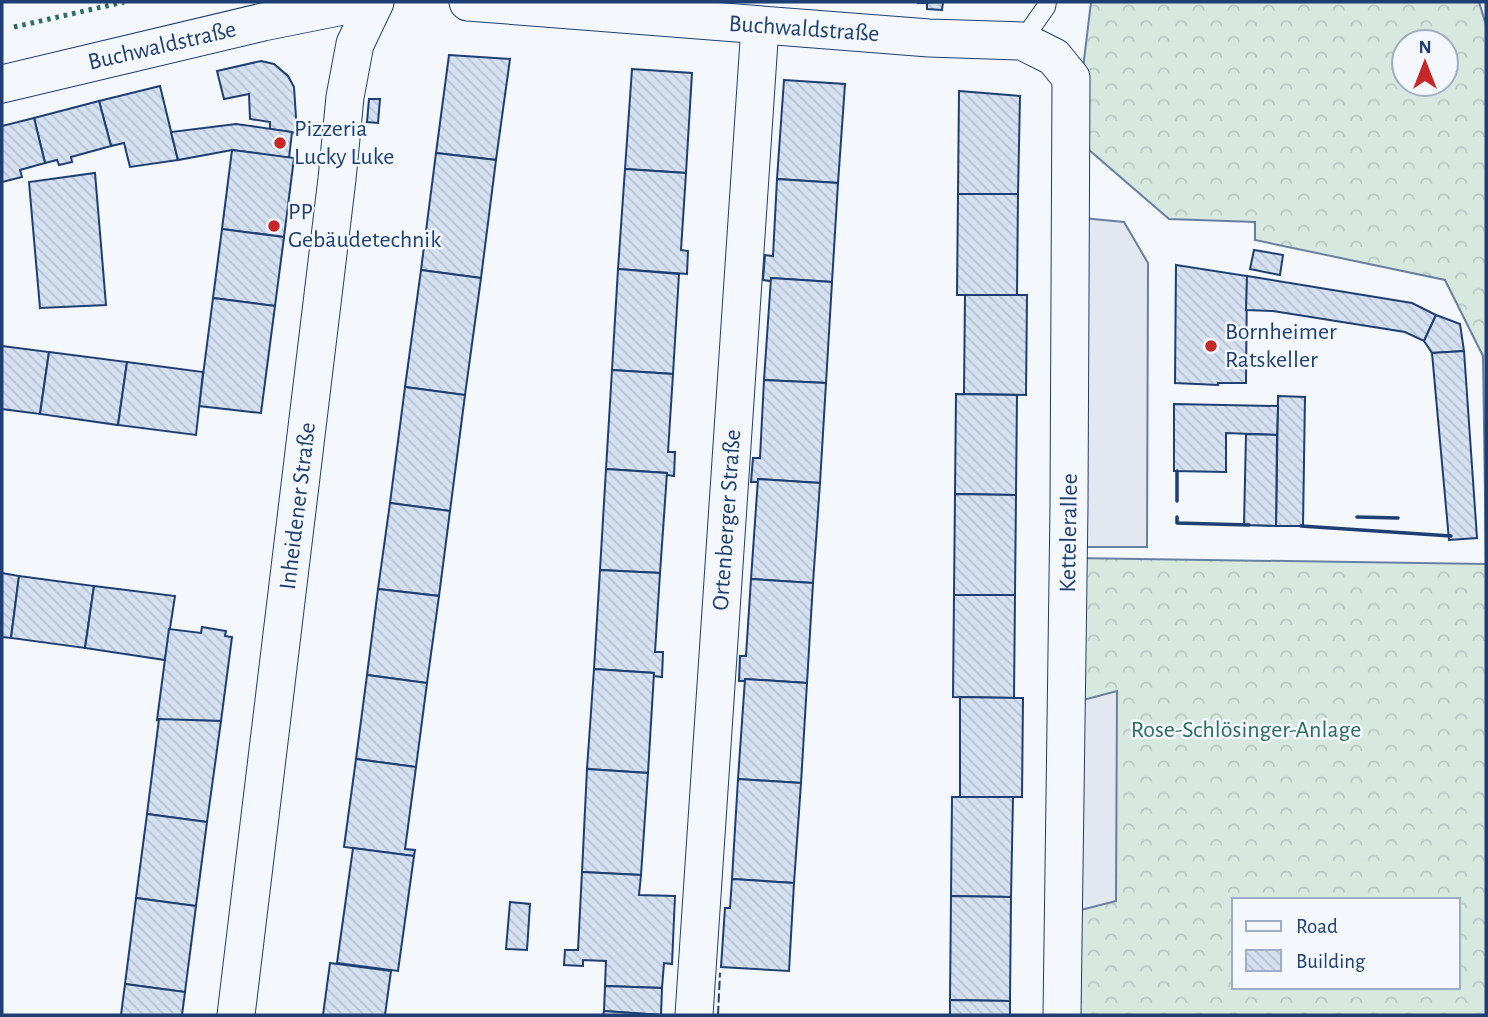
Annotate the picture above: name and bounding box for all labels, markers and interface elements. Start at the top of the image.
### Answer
street label: Buchwaldstraße [728,12,880,46]
street label: Buchwaldstraße [86,17,238,75]
north arrow [1390,28,1460,98]
text: N [1418,38,1432,57]
place label: Pizzeria Lucky Luke [294,117,394,169]
marker: Pizzeria Lucky Luke [272,135,288,151]
place label: PP Gebäudetechnik [288,200,441,252]
marker: PP Gebäudetechnik [266,218,282,234]
place label: Bornheimer Ratskeller [1225,320,1337,372]
marker: Bornheimer Ratskeller [1203,338,1219,354]
street label: Inheidener Straße [276,421,320,591]
street label: Ortenberger Straße [709,429,745,611]
street label: Kettelerallee [1056,473,1082,593]
park label: Rose-Schlösinger-Anlage [1131,718,1361,742]
legend [1232,898,1460,989]
text: Road [1296,916,1338,937]
text: Building [1296,951,1366,972]

